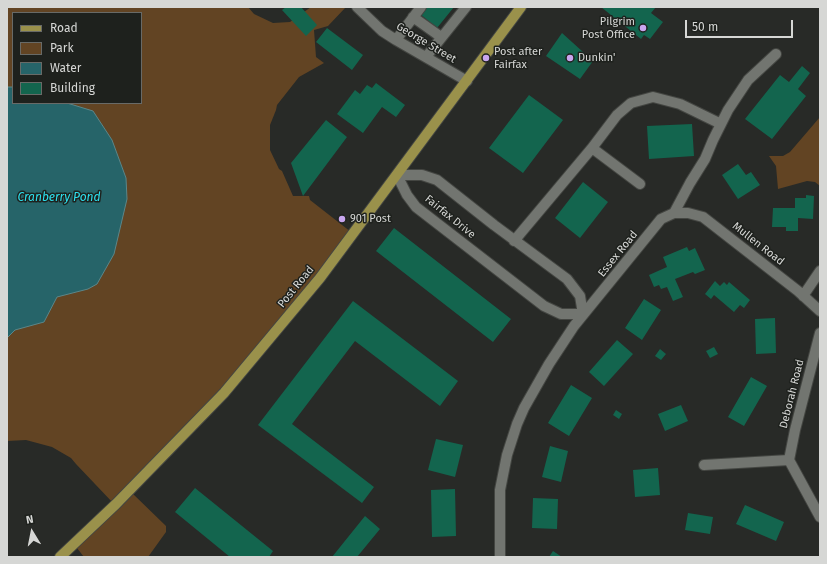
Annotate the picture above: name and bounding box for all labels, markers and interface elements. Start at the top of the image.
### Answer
legend [12,12,142,104]
scale bar [687,12,795,38]
place label: Pilgrim Post Office [582,15,635,41]
street label: George Street [394,20,458,66]
text: 50 m [692,20,718,34]
text: Road [50,21,78,35]
marker: Pilgrim Post Office [638,23,648,33]
text: Park [50,41,74,55]
place label: Post after Fairfax [494,45,542,71]
place label: Dunkin' [578,51,615,65]
marker: Post after Fairfax [481,53,491,63]
marker: Dunkin' [565,53,575,63]
text: Water [50,61,81,75]
text: Building [50,81,95,95]
water label: Cranberry Pond [17,191,101,205]
street label: Fairfax Drive [422,193,478,241]
place label: 901 Post [350,212,391,226]
marker: 901 Post [337,214,347,224]
street label: Mullen Road [729,220,787,268]
street label: Essex Road [595,228,641,280]
street label: Post Road [275,263,317,311]
street label: Deborah Road [777,358,807,430]
north arrow [12,512,52,552]
text: N [25,513,35,527]

